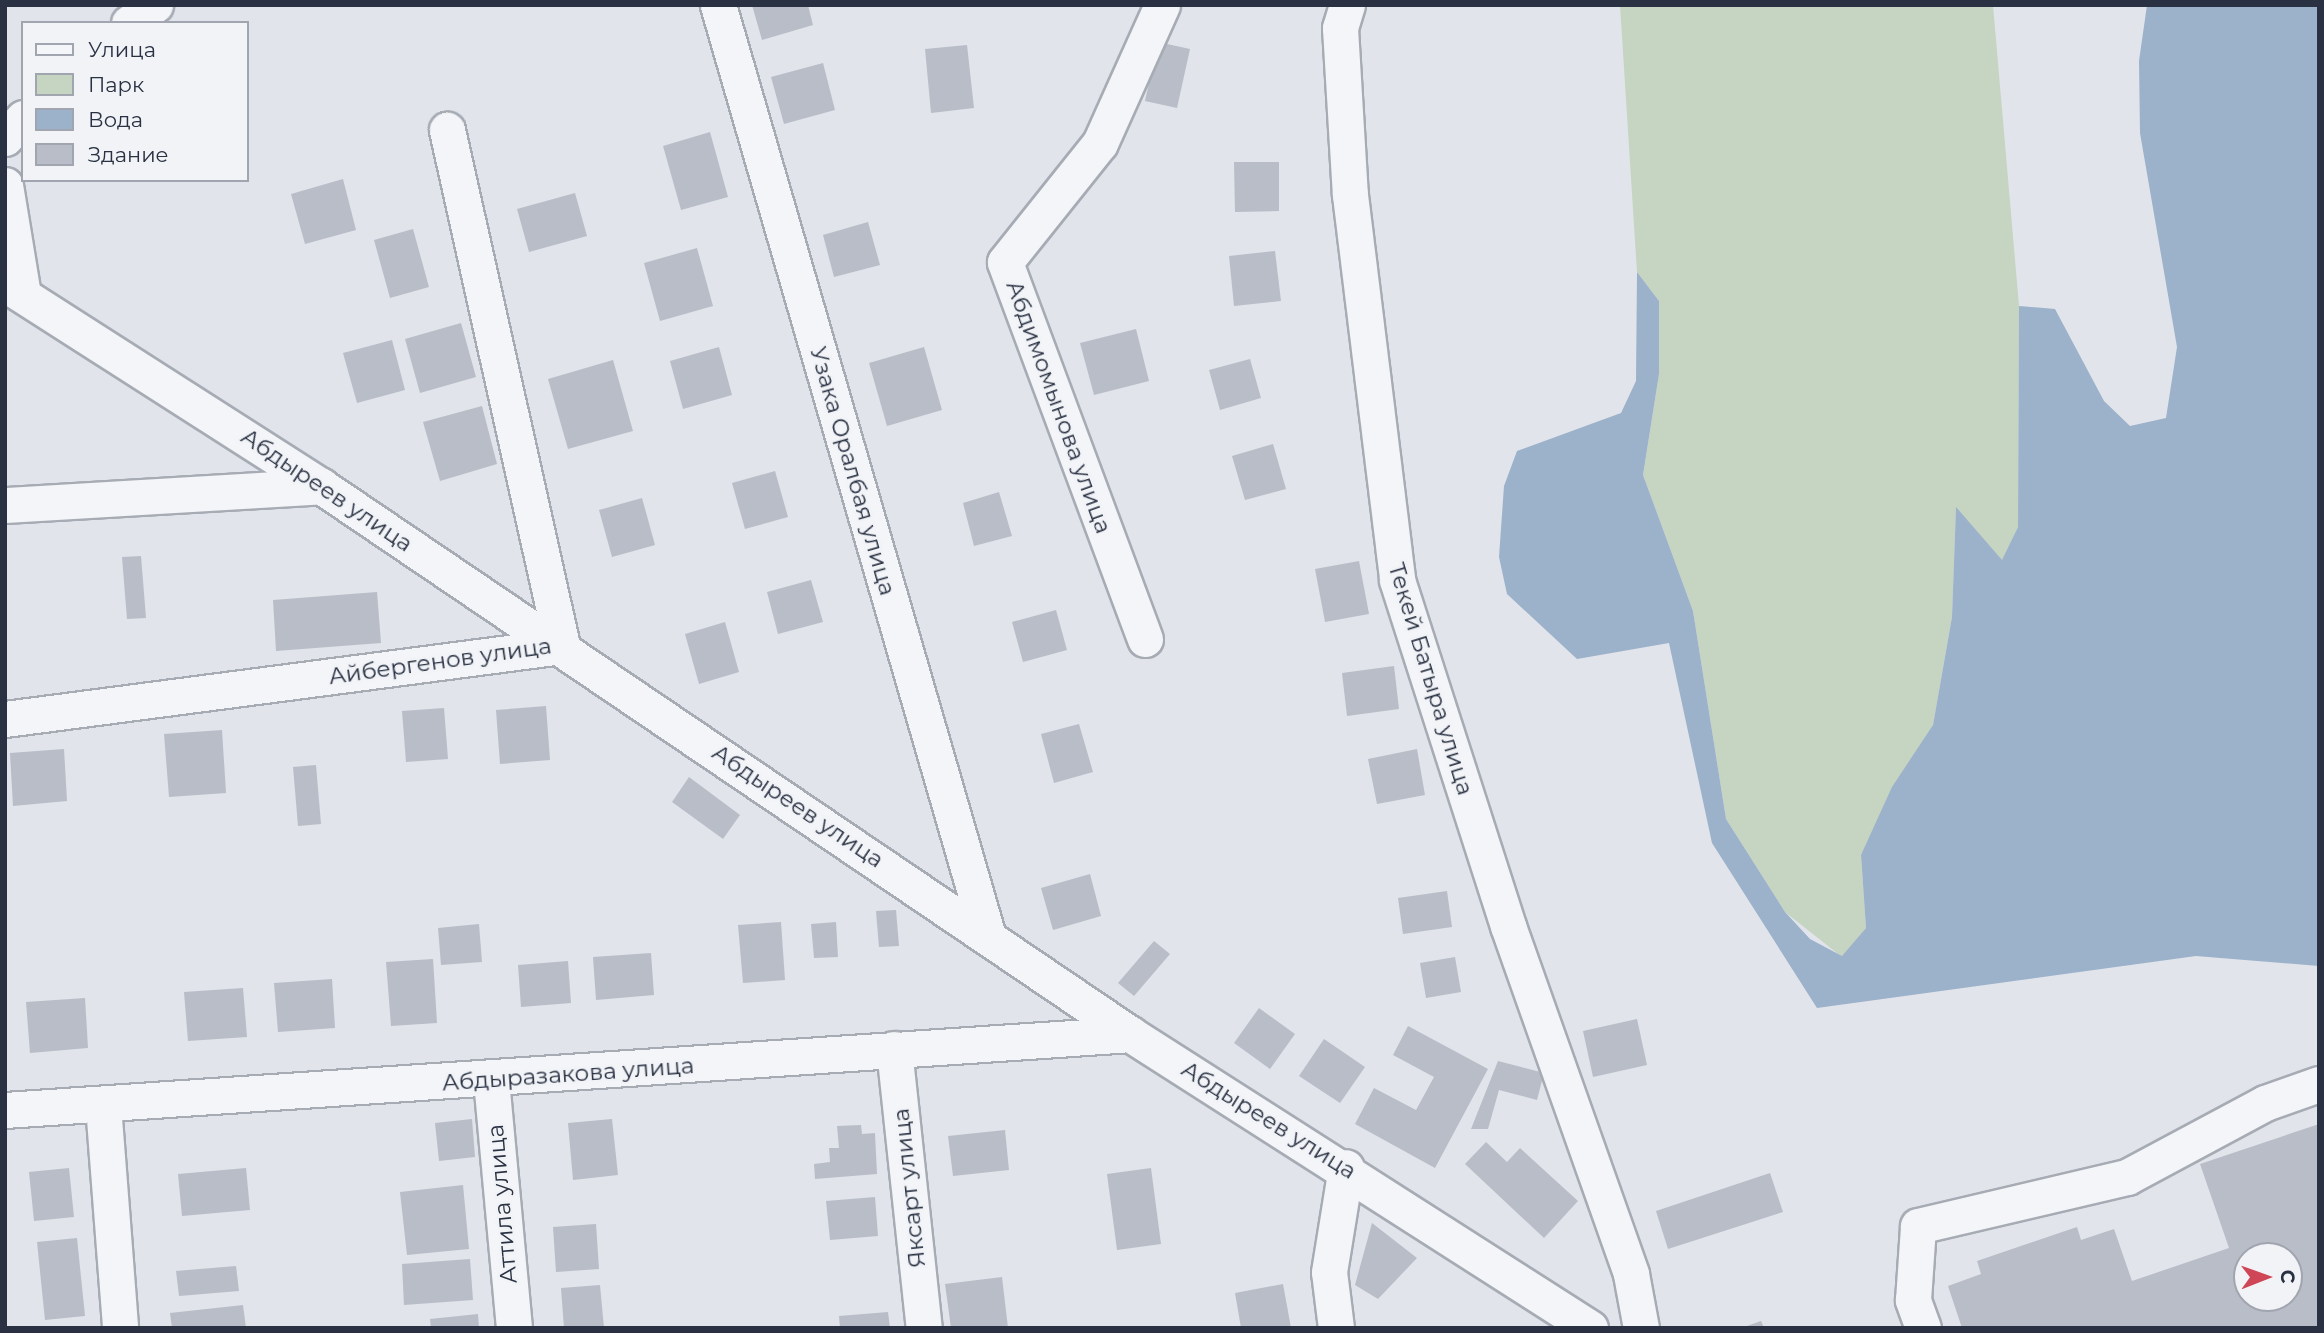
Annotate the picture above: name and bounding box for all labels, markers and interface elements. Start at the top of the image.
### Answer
legend [21,21,248,182]
text: Улица [88,37,156,62]
text: Парк [88,72,144,97]
text: Вода [88,107,143,132]
text: Здание [88,142,169,167]
street label: Абдимомынова улица [1000,277,1118,537]
street label: Узака Оралбая улица [804,343,902,599]
street label: Абдыреев улица [236,422,418,558]
street label: Текей Батыра улица [1383,559,1479,799]
street label: Айбергенов улица [327,632,553,690]
street label: Абдыреев улица [707,738,889,874]
street label: Абдыразакова улица [441,1051,695,1097]
street label: Абдыреев улица [1176,1055,1362,1185]
street label: Яксарт улица [887,1107,931,1269]
street label: Аттила улица [481,1123,523,1285]
north arrow [2233,1242,2303,1312]
text: С [2276,1270,2299,1284]

